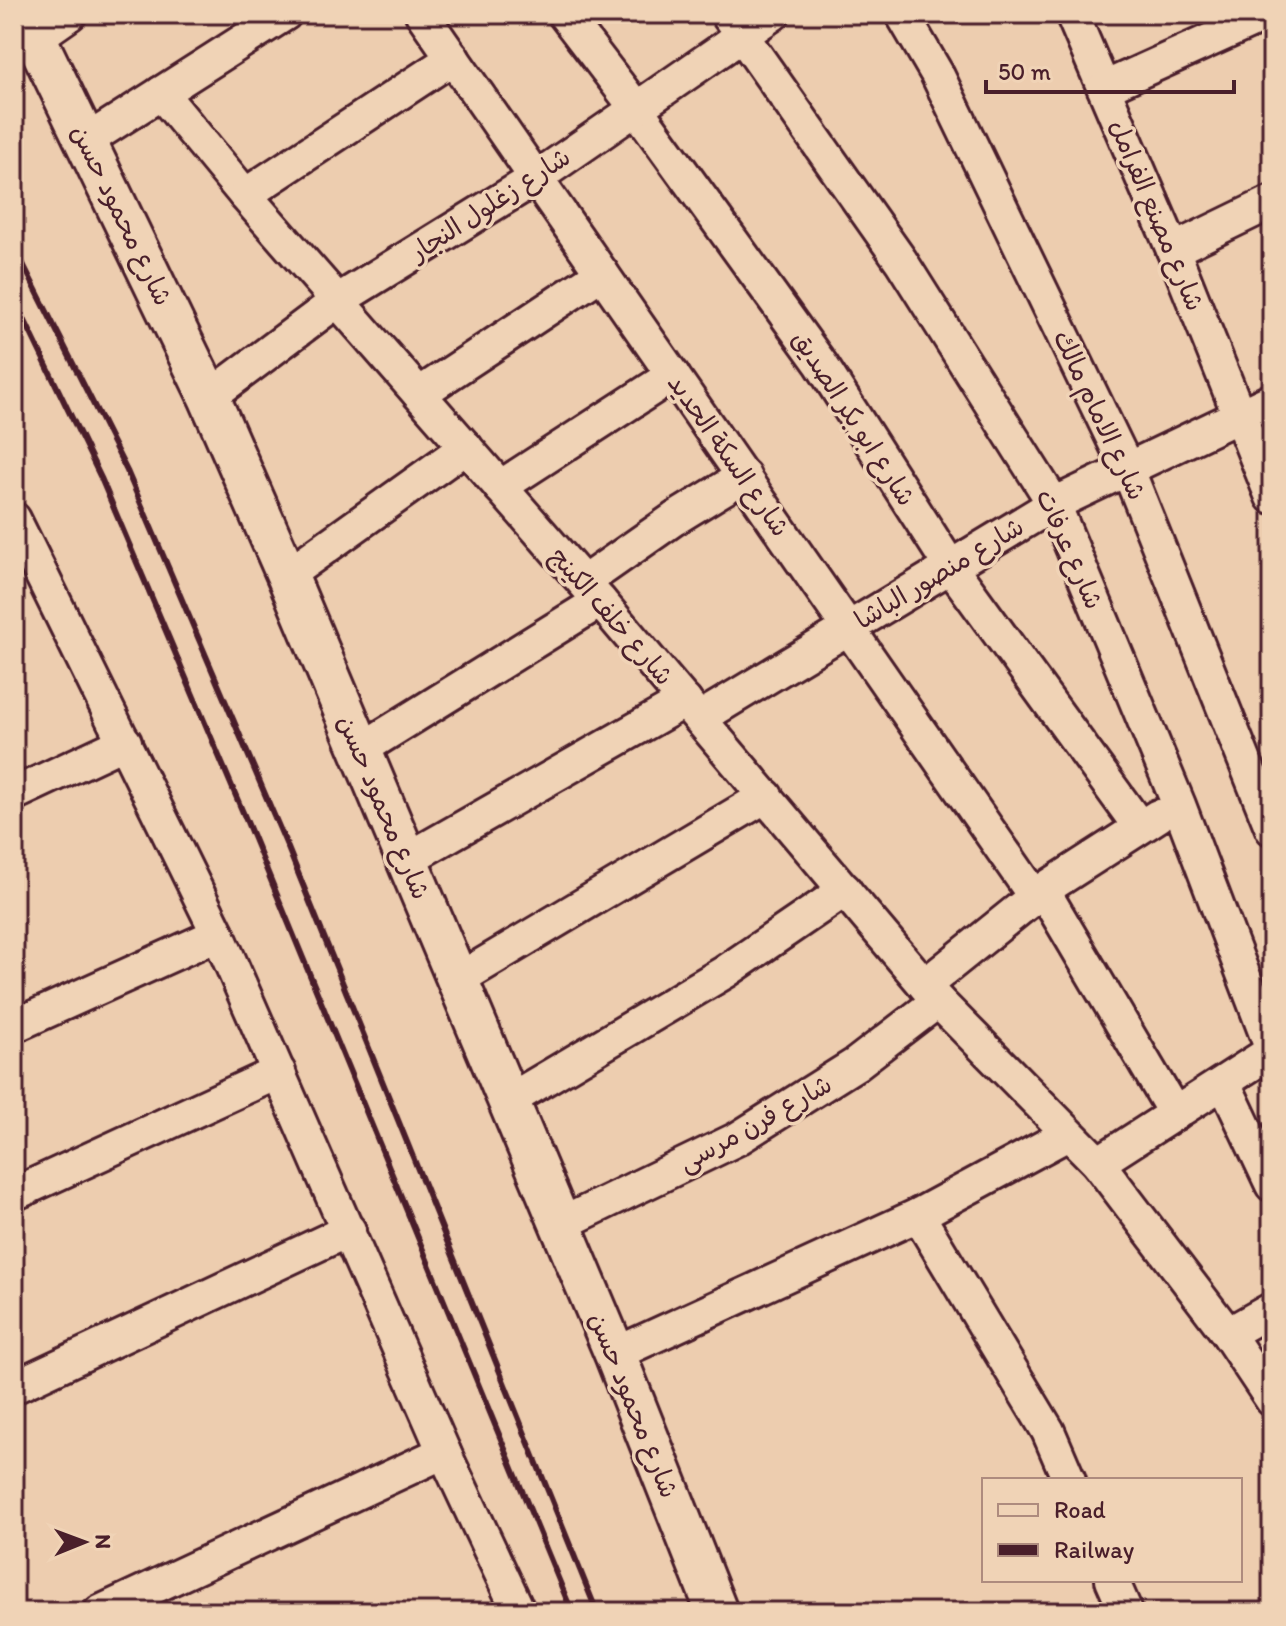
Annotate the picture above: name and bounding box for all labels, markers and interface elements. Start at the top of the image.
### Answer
scale bar [986,44,1234,94]
text: 50 m [998,57,1051,86]
street label: شارع مصنع الفرامل [1100,115,1212,317]
street label: شارع محمود حسن [63,119,180,312]
street label: شارع زغلول النجار [402,140,577,270]
street label: شارع ابو بكر الصديق [784,324,923,513]
street label: شارع الامام مالك [1043,325,1153,507]
street label: شارع السكة الحديد [659,368,797,544]
street label: شارع عرفات [1028,484,1111,615]
street label: شارع منصور الباشا [849,510,1030,638]
street label: شارع خلف الكينج [542,540,681,693]
street label: شارع محمود حسن [329,710,437,905]
street label: شارع فرن مرسى [673,1068,838,1180]
street label: شارع محمود حسن [580,1308,686,1503]
legend [982,1478,1242,1582]
text: Road [1054,1495,1106,1524]
north arrow [44,1502,124,1582]
text: N [90,1534,117,1549]
text: Railway [1054,1535,1135,1564]

